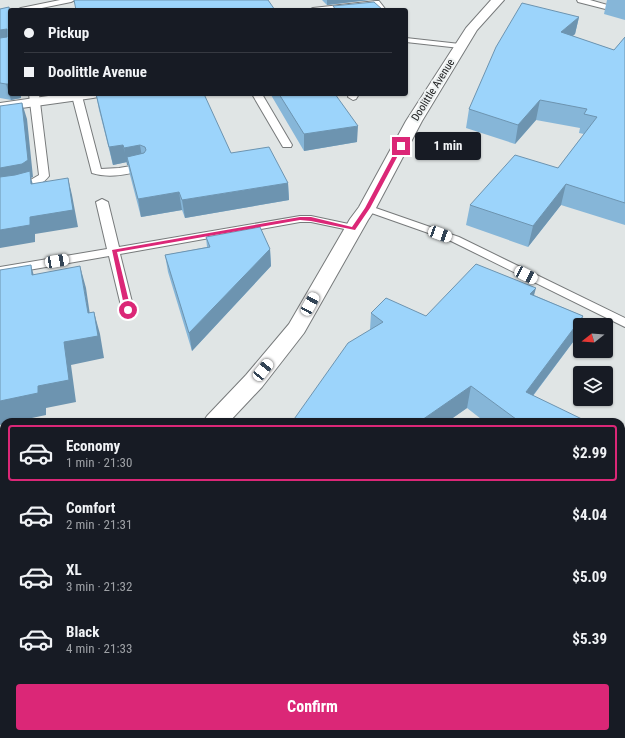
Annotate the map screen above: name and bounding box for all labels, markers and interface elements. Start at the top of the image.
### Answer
text: Pickup [48,24,89,42]
street label: Doolittle Avenue [409,57,457,123]
text: Doolittle Avenue [48,63,147,81]
callout: 1 min [415,132,481,160]
route end [392,137,410,155]
text: 1 min [434,138,462,153]
car [427,224,453,244]
car [44,253,70,269]
car [513,264,539,286]
car [299,291,321,317]
route start [119,301,137,319]
north arrow [573,318,613,358]
map controls [573,318,613,406]
car [251,357,275,383]
button: layers [573,366,613,406]
icon: car [18,435,54,471]
text: Economy [66,437,120,455]
text: $2.99 [572,444,607,462]
text: 1 min · 21:30 [66,455,132,470]
icon: car [18,497,54,533]
text: Comfort [66,499,115,517]
text: $4.04 [572,506,607,524]
text: 2 min · 21:31 [66,517,132,532]
icon: car [18,559,54,595]
text: XL [66,561,82,579]
text: $5.09 [572,568,607,586]
text: 3 min · 21:32 [66,579,132,594]
icon: car [18,621,54,657]
text: Black [66,623,99,641]
text: $5.39 [572,630,607,648]
text: 4 min · 21:33 [66,641,132,656]
button: Confirm [16,684,609,730]

